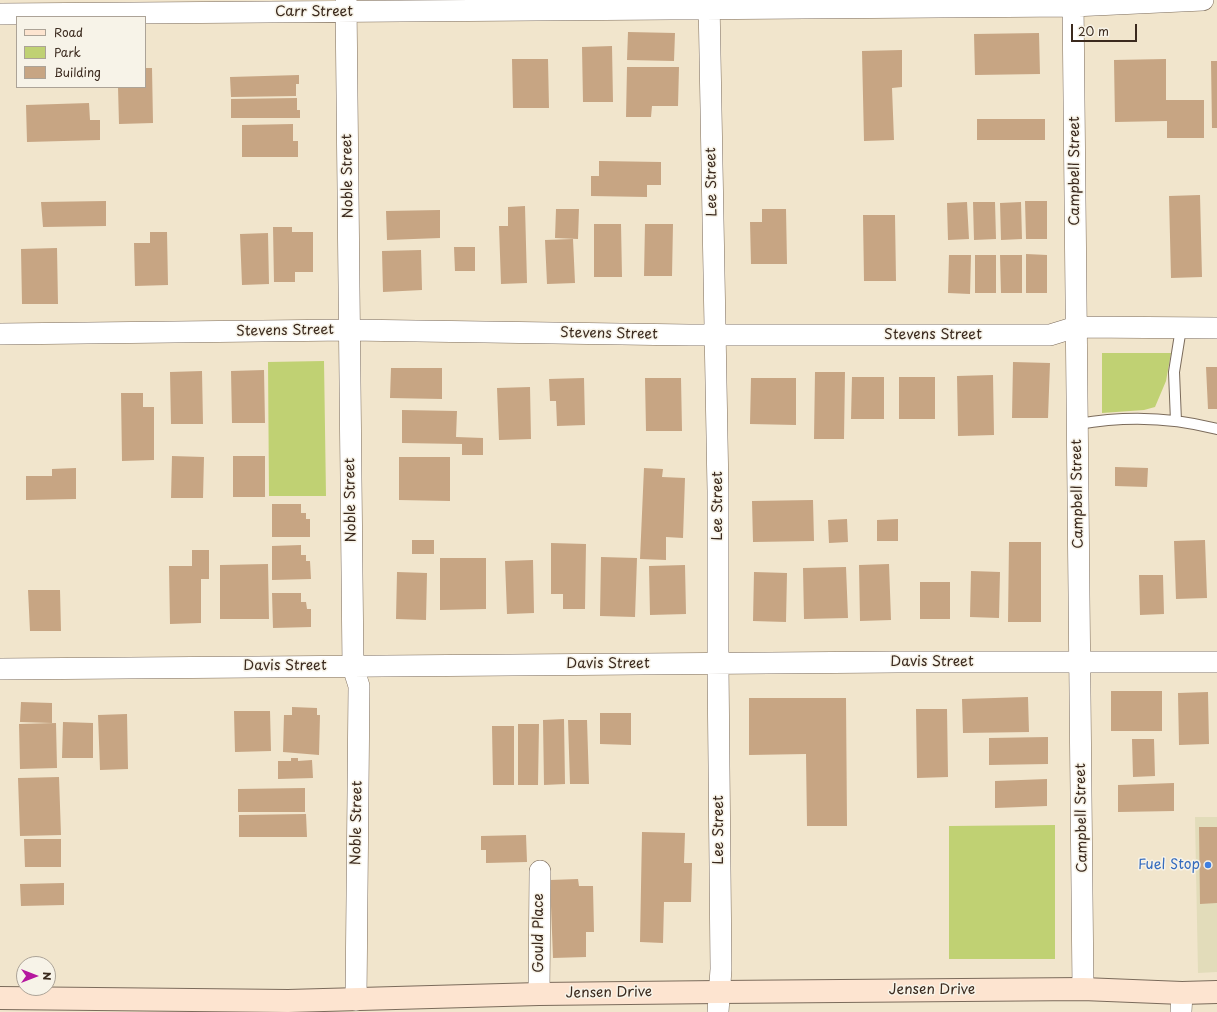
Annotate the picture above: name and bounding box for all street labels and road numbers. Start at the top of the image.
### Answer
street label: Carr Street [275,4,353,20]
street label: Campbell Street [1067,116,1083,226]
street label: Noble Street [339,134,357,218]
street label: Lee Street [703,147,721,217]
street label: Stevens Street [236,322,334,340]
street label: Stevens Street [560,325,658,343]
street label: Stevens Street [884,327,982,343]
street label: Campbell Street [1069,439,1087,549]
street label: Noble Street [342,458,360,542]
street label: Lee Street [710,471,726,541]
street label: Davis Street [890,654,974,670]
street label: Davis Street [566,656,650,672]
street label: Davis Street [243,658,327,674]
street label: Campbell Street [1073,763,1091,873]
street label: Noble Street [348,781,366,865]
street label: Lee Street [711,795,727,865]
street label: Gould Place [531,893,547,973]
street label: Jensen Drive [889,982,975,998]
street label: Jensen Drive [566,984,652,1002]

